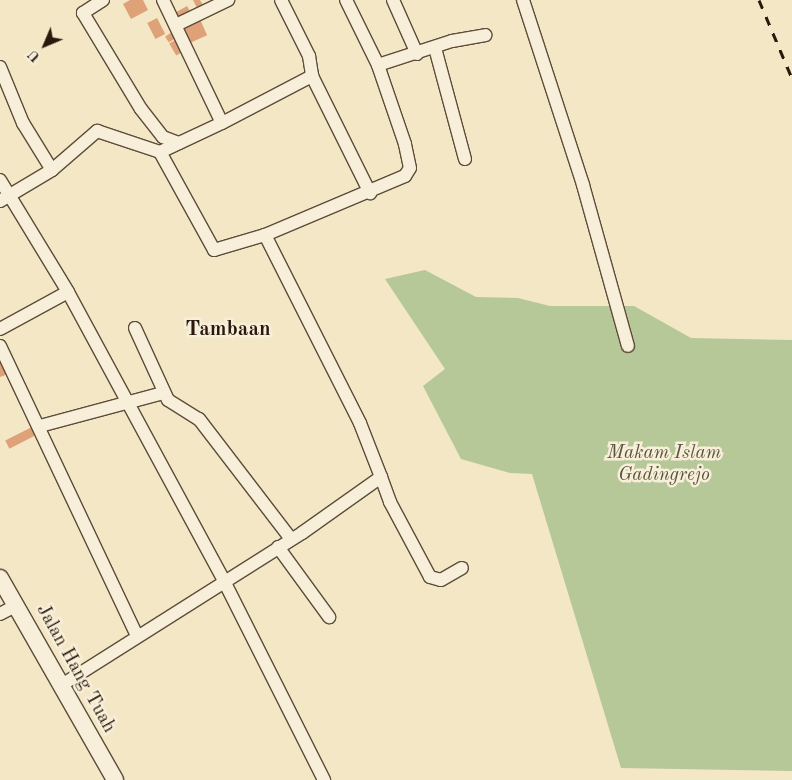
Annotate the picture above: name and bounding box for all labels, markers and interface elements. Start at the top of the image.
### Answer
north arrow [20,20,70,70]
text: U [26,47,43,64]
district label: Tambaan [185,317,271,343]
park label: Makam Islam Gadingrejo [607,443,721,487]
street label: Jalan Hang Tuah [30,601,120,737]

